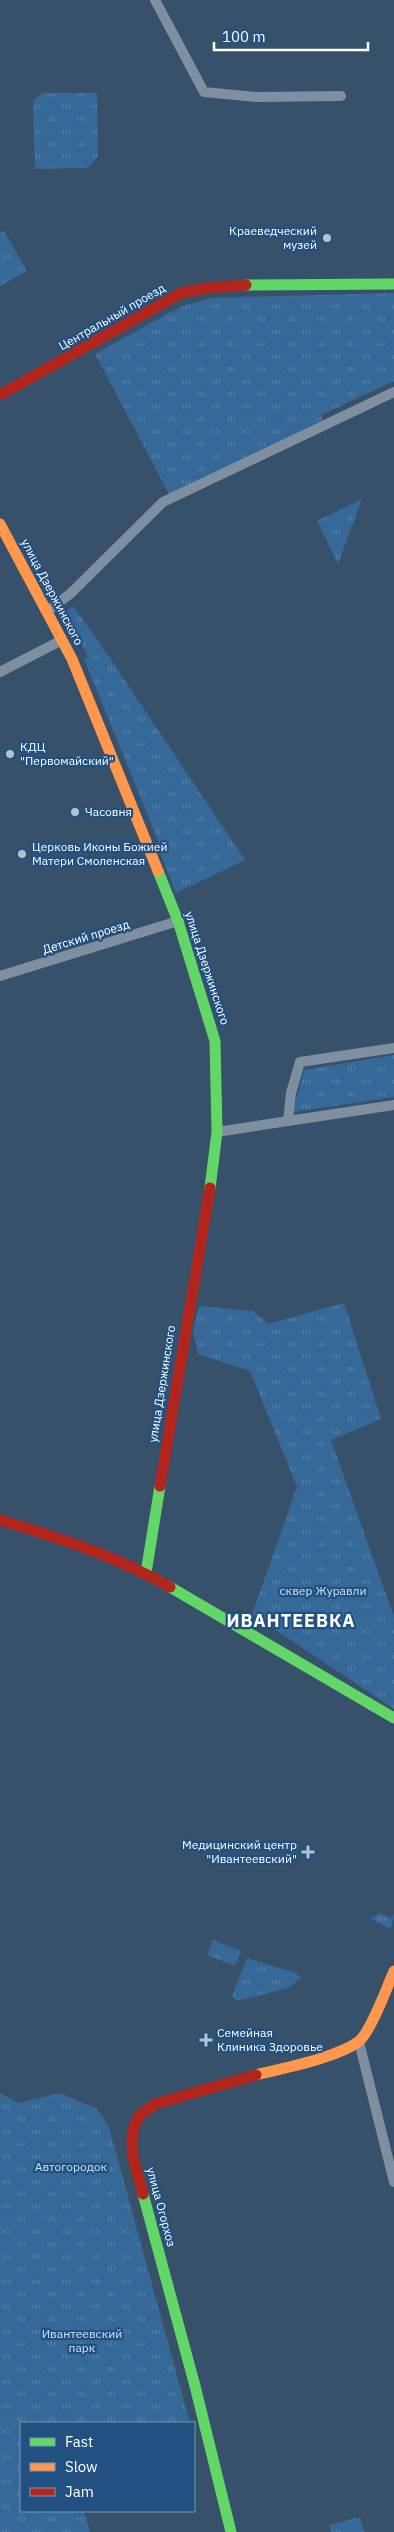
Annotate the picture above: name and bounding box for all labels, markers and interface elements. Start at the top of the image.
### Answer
scale bar [214,20,368,52]
text: 100 m [222,27,266,46]
place label: Краеведческий музей [229,223,317,252]
marker: Краеведческий музей [321,232,333,244]
street label: Центральный проезд [56,280,168,353]
street label: улица Дзержинского [18,536,87,648]
place label: КДЦ "Первомайский" [20,739,114,768]
marker: КДЦ "Первомайский" [4,748,16,760]
place label: Часовня [85,804,132,819]
marker: Часовня [69,806,81,818]
place label: Церковь Иконы Божией Матери Смоленская [32,839,167,868]
marker: Церковь Иконы Божией Матери Смоленская [16,848,28,860]
street label: улица Дзержинского [182,909,233,1027]
street label: Детский проезд [40,916,131,957]
street label: улица Дзержинского [145,1324,178,1444]
park label: сквер Журавли [280,1583,366,1598]
district label: ИВАНТЕЕВКА [227,1609,355,1632]
place label: Медицинский центр "Ивантеевский" [182,1837,297,1866]
marker: Медицинский центр "Ивантеевский" [301,1845,315,1859]
place label: Семейная Клиника Здоровье [217,2025,323,2054]
marker: Семейная Клиника Здоровье [199,2033,213,2047]
park label: Автогородок [35,2159,108,2174]
street label: улица Огорхоз [144,2165,179,2248]
park label: Ивантеевский парк [42,2326,122,2355]
legend [20,2422,195,2512]
text: Fast [65,2432,93,2451]
text: Slow [65,2457,98,2476]
text: Jam [65,2482,94,2501]

